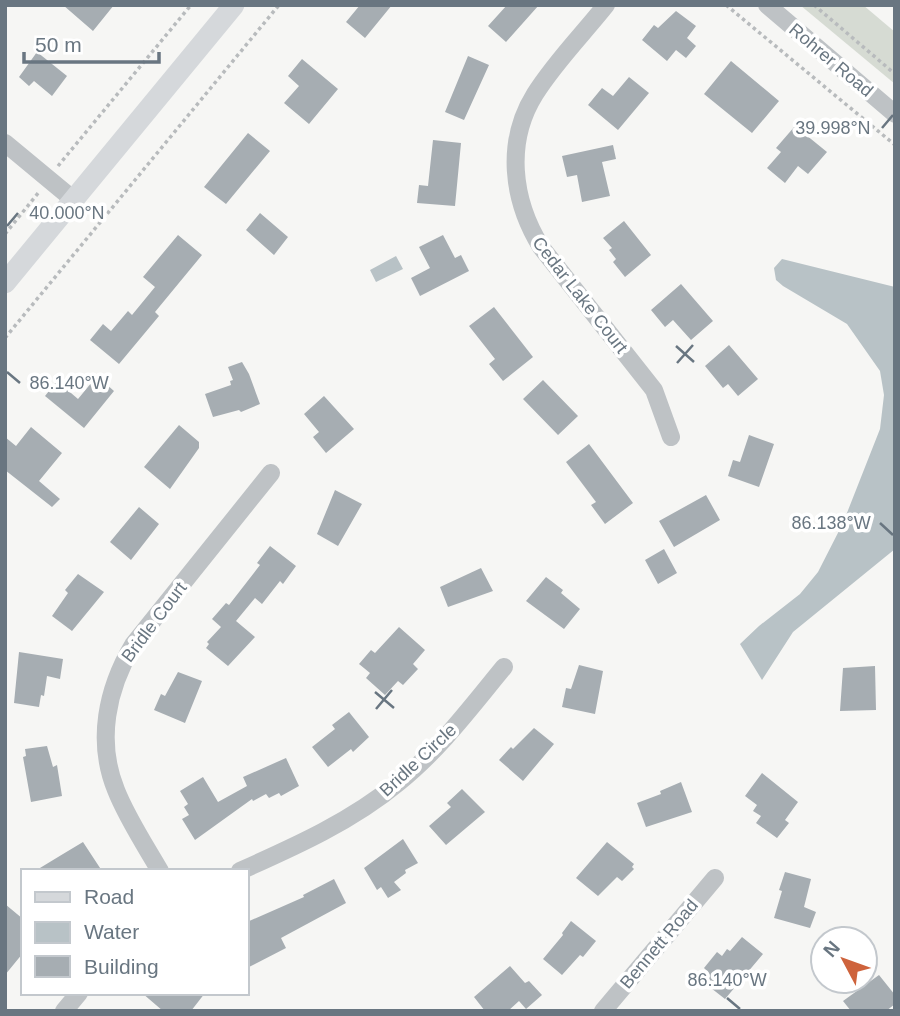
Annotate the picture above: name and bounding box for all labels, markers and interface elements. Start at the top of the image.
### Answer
street label: Rohrer Road [785,19,877,101]
scale bar [24,21,159,65]
text: 50 m [35,33,82,56]
text: 39.998°N [795,118,871,138]
text: 40.000°N [29,203,105,223]
street label: Cedar Lake Court [528,233,632,357]
text: 86.140°W [29,373,109,393]
text: 86.138°W [791,513,871,533]
street label: Bridle Court [117,578,191,666]
street label: Bridle Circle [376,720,460,800]
legend [21,869,248,995]
text: Road [84,885,134,908]
street label: Bennett Road [616,895,702,993]
text: Water [84,920,139,943]
north arrow [809,925,879,995]
text: N [819,937,844,961]
text: Building [84,955,159,978]
text: 86.140°W [687,970,767,990]

